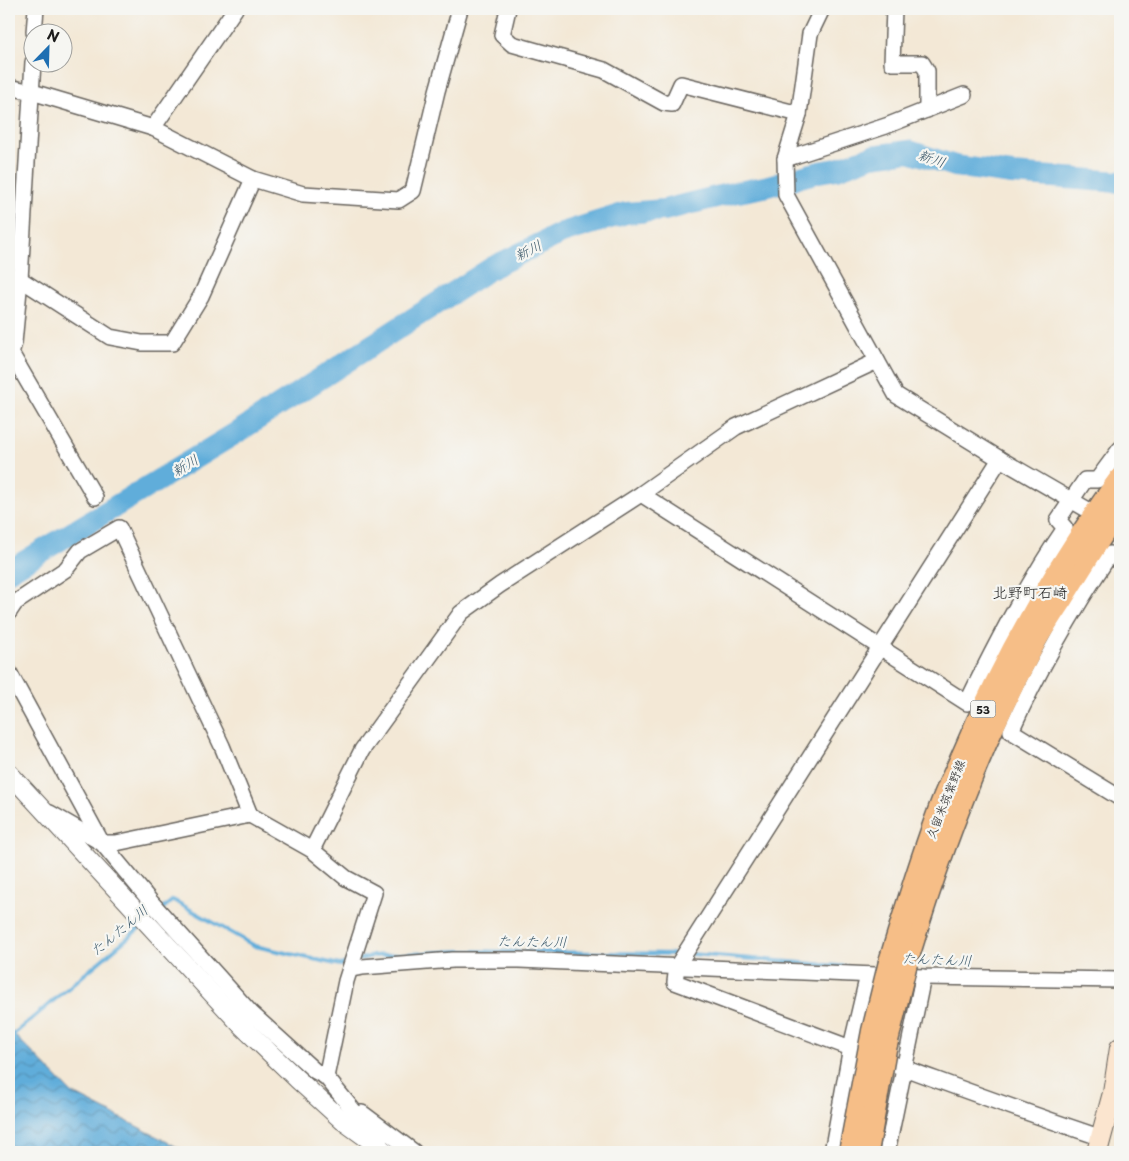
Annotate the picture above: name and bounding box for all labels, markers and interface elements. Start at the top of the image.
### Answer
north arrow [22,22,72,72]
text: N [44,24,62,47]
water label: 新川 [915,144,949,172]
water label: 新川 [511,234,545,266]
water label: 新川 [168,449,202,481]
district label: 北野町石崎 [992,580,1068,603]
road number: 53 [970,701,996,718]
street label: 久留米筑紫野線 [921,757,969,841]
water label: たんたん川 [85,899,153,961]
water label: たんたん川 [497,930,567,952]
water label: たんたん川 [902,947,972,971]

